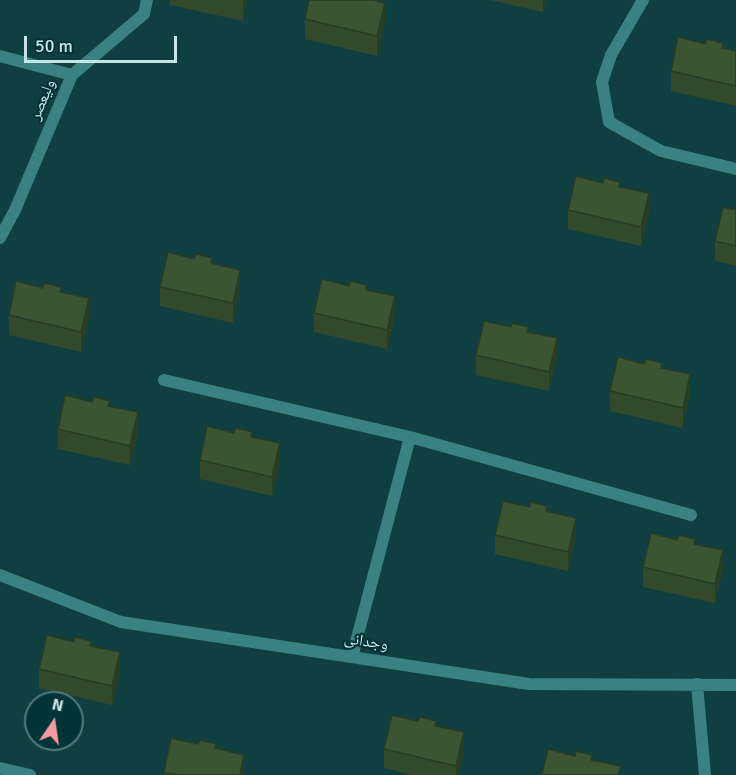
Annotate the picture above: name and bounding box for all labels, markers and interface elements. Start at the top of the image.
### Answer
scale bar [27,24,180,62]
text: 50 m [35,35,73,57]
street label: ولیعصر [26,77,60,123]
street label: وجدانی [343,629,389,655]
north arrow [24,691,84,751]
text: N [50,694,65,716]

